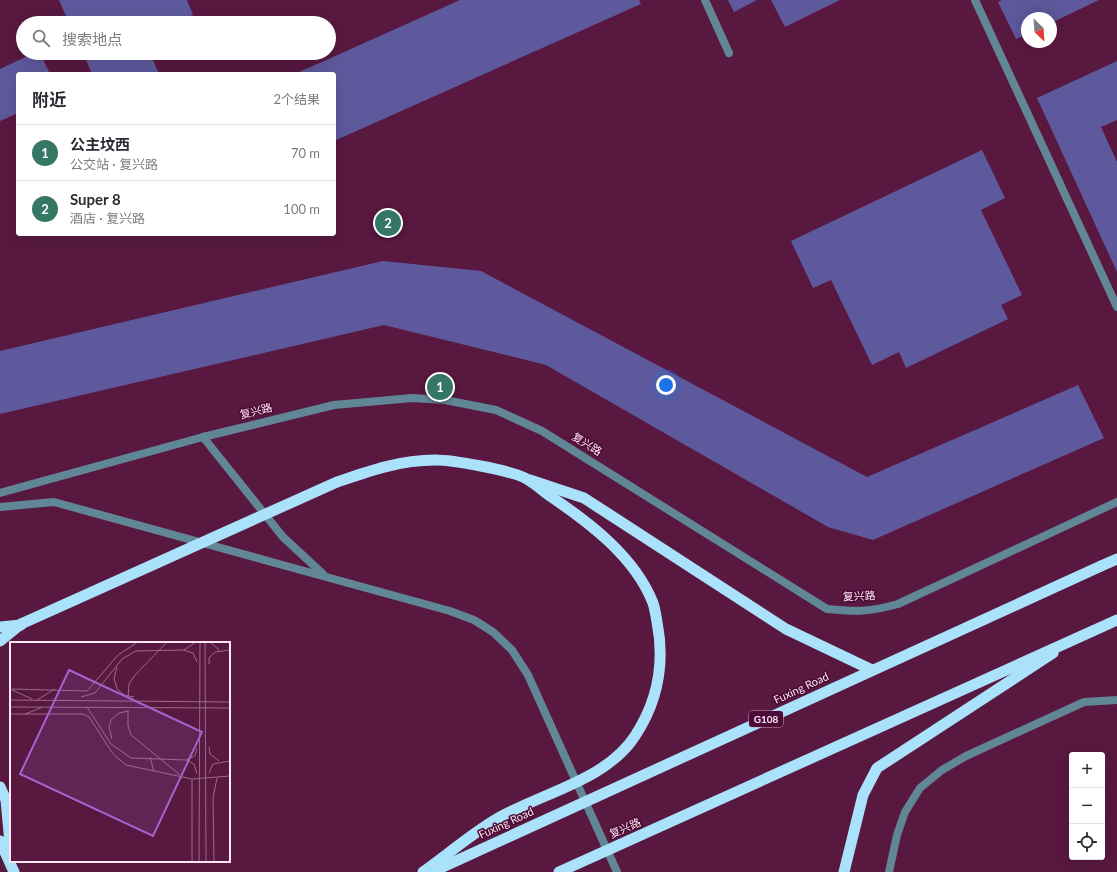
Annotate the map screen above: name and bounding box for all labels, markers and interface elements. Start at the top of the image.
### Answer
north arrow [1021,12,1057,48]
search box [16,16,336,60]
icon: search [30,27,52,49]
text: 搜索地点 [62,30,122,48]
text: 附近 [32,89,66,110]
text: 2个结果 [273,91,320,107]
text: 公主坟西 [70,135,130,153]
text: 1 [41,145,49,161]
text: 70 m [291,145,320,161]
text: 公交站 · 复兴路 [70,156,158,172]
text: Super 8 [70,190,121,208]
text: 2 [41,201,49,217]
text: 100 m [283,201,320,217]
pin: 2 [375,208,401,238]
text: 酒店 · 复兴路 [70,210,145,226]
pin: 1 [427,372,453,402]
your location [656,375,676,395]
street label: 复兴路 [238,400,273,421]
street label: 复兴路 [570,429,605,458]
street label: 复兴路 [842,588,876,603]
inset map [10,642,230,862]
street label: Fuxing Road [771,669,830,706]
road number: G108 [749,711,783,727]
map controls [1069,752,1105,860]
button: + [1069,752,1105,788]
button: − [1069,788,1105,824]
street label: Fuxing Road [476,804,535,841]
street label: 复兴路 [607,815,643,840]
button: locate [1069,824,1105,860]

